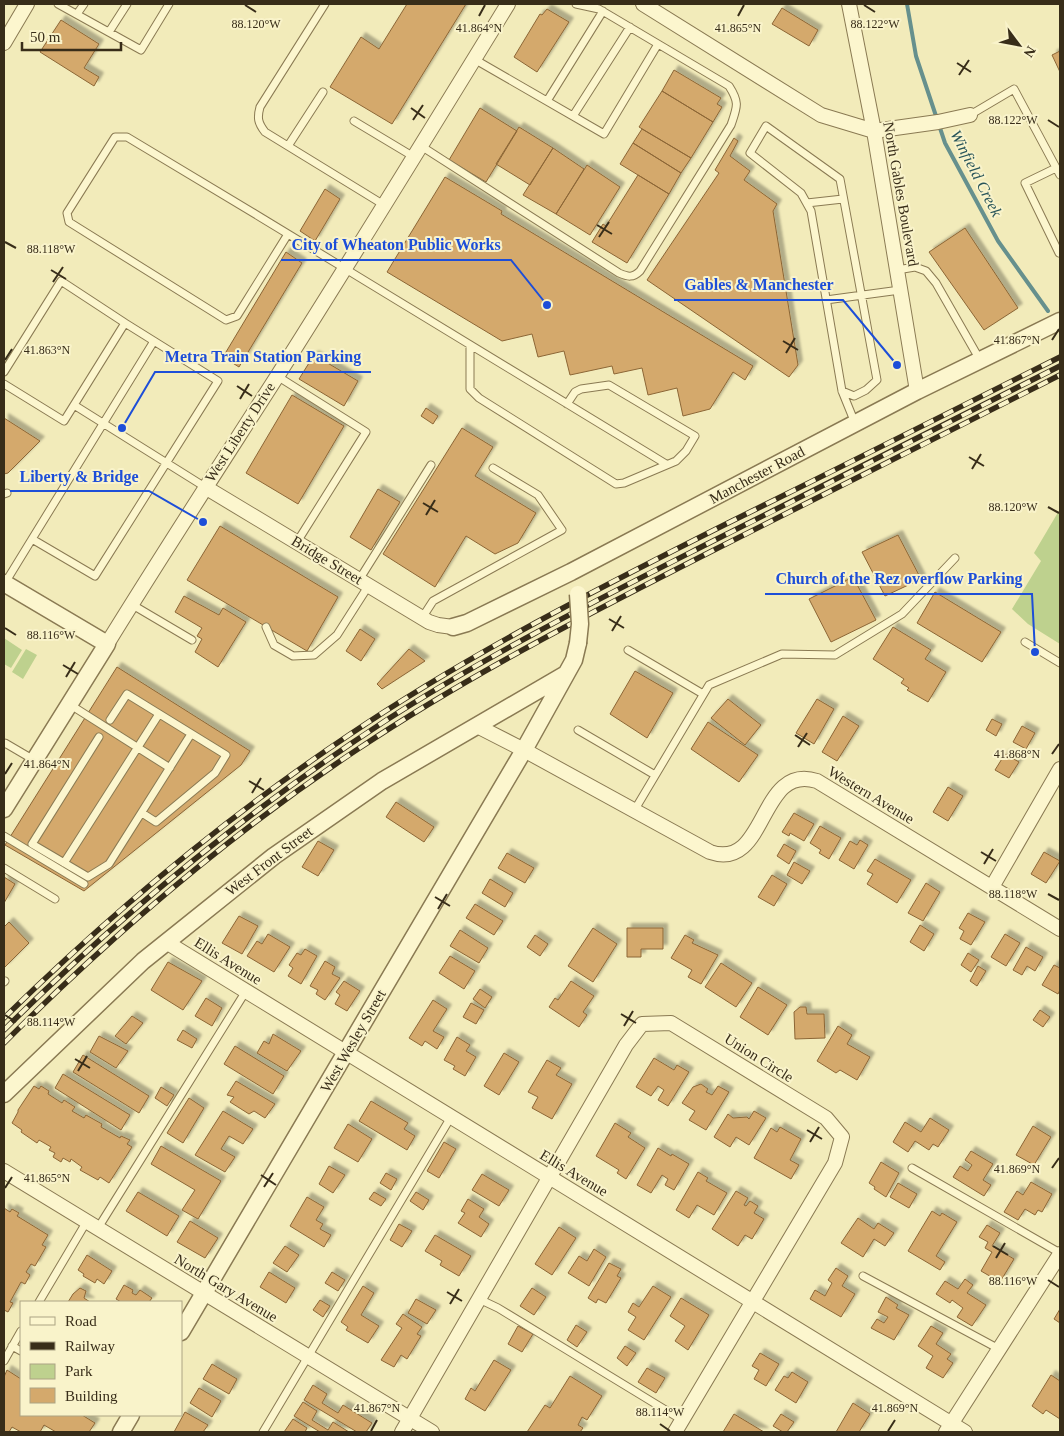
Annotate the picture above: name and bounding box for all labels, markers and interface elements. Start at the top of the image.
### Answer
text: 88.120°W [231,17,281,31]
text: 88.122°W [850,17,900,31]
scale bar [22,20,121,52]
north arrow [994,20,1044,70]
text: 41.864°N [456,21,503,35]
text: 41.865°N [715,21,762,35]
text: 50 m [30,29,61,45]
text: N [1021,43,1039,60]
text: 88.122°W [988,113,1038,127]
street label: North Gables Boulevard [880,120,922,268]
water label: Winfield Creek [947,127,1006,221]
callout: City of Wheaton Public Works [281,229,511,260]
text: City of Wheaton Public Works [291,236,501,254]
text: 88.118°W [27,242,76,256]
callout: Gables & Manchester [674,269,843,300]
text: Gables & Manchester [684,276,834,293]
text: 41.867°N [994,333,1041,347]
callout: Metra Train Station Parking [155,341,371,372]
text: 41.863°N [24,343,71,357]
text: Metra Train Station Parking [165,348,361,366]
street label: West Liberty Drive [202,379,278,485]
street label: Manchester Road [707,443,808,507]
callout: Liberty & Bridge [10,460,149,491]
text: Liberty & Bridge [19,468,139,486]
text: 88.120°W [988,500,1038,514]
street label: Bridge Street [289,533,366,588]
callout: Church of the Rez overflow Parking [765,563,1032,594]
text: Church of the Rez overflow Parking [775,570,1023,588]
text: 88.116°W [27,628,76,642]
text: 41.868°N [994,747,1041,761]
text: 41.864°N [24,757,71,771]
street label: Western Avenue [825,763,917,827]
street label: West Front Street [222,823,316,899]
text: 88.118°W [989,887,1038,901]
street label: Ellis Avenue [192,934,265,988]
street label: West Wesley Street [317,986,389,1095]
text: 88.114°W [27,1015,76,1029]
street label: Union Circle [722,1031,797,1086]
street label: Ellis Avenue [537,1147,611,1200]
text: 41.869°N [994,1162,1041,1176]
text: 41.865°N [24,1171,71,1185]
street label: North Gary Avenue [172,1251,281,1325]
text: 88.116°W [989,1274,1038,1288]
legend [20,1301,182,1416]
text: Road [65,1313,97,1329]
text: Railway [65,1338,115,1354]
text: Park [65,1363,93,1379]
text: Building [65,1388,118,1404]
text: 41.867°N [354,1401,401,1415]
text: 41.869°N [872,1401,919,1415]
text: 88.114°W [636,1405,685,1419]

